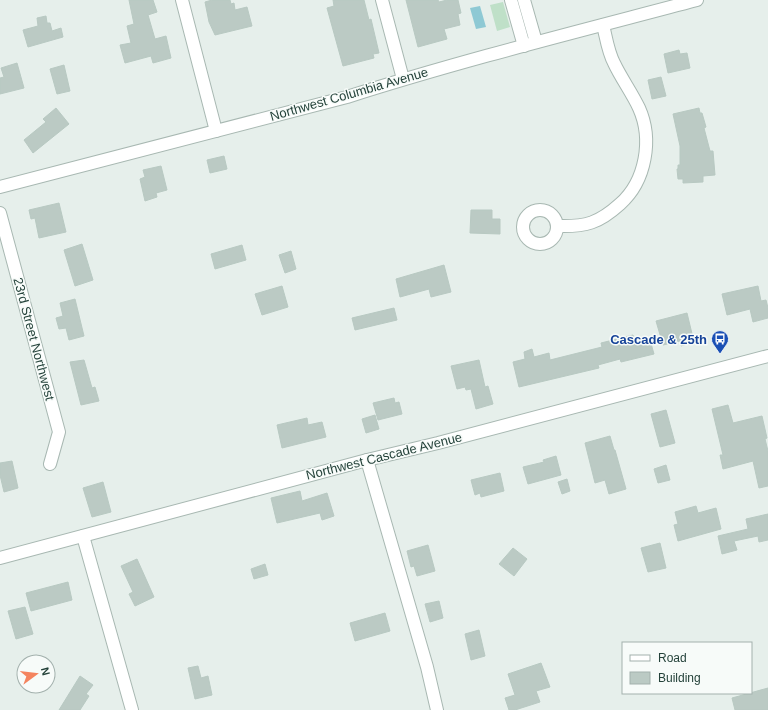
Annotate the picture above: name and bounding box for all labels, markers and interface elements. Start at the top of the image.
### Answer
street label: Northwest Columbia Avenue [268,64,430,124]
street label: 23rd Street Northwest [10,276,58,402]
bus stop icon: Cascade & 25th [710,329,730,354]
place label: Cascade & 25th [610,332,707,347]
street label: Northwest Cascade Avenue [304,429,464,483]
legend [622,642,752,694]
text: Road [658,651,687,665]
north arrow [16,654,56,694]
text: N [39,666,52,677]
text: Building [658,671,701,685]

